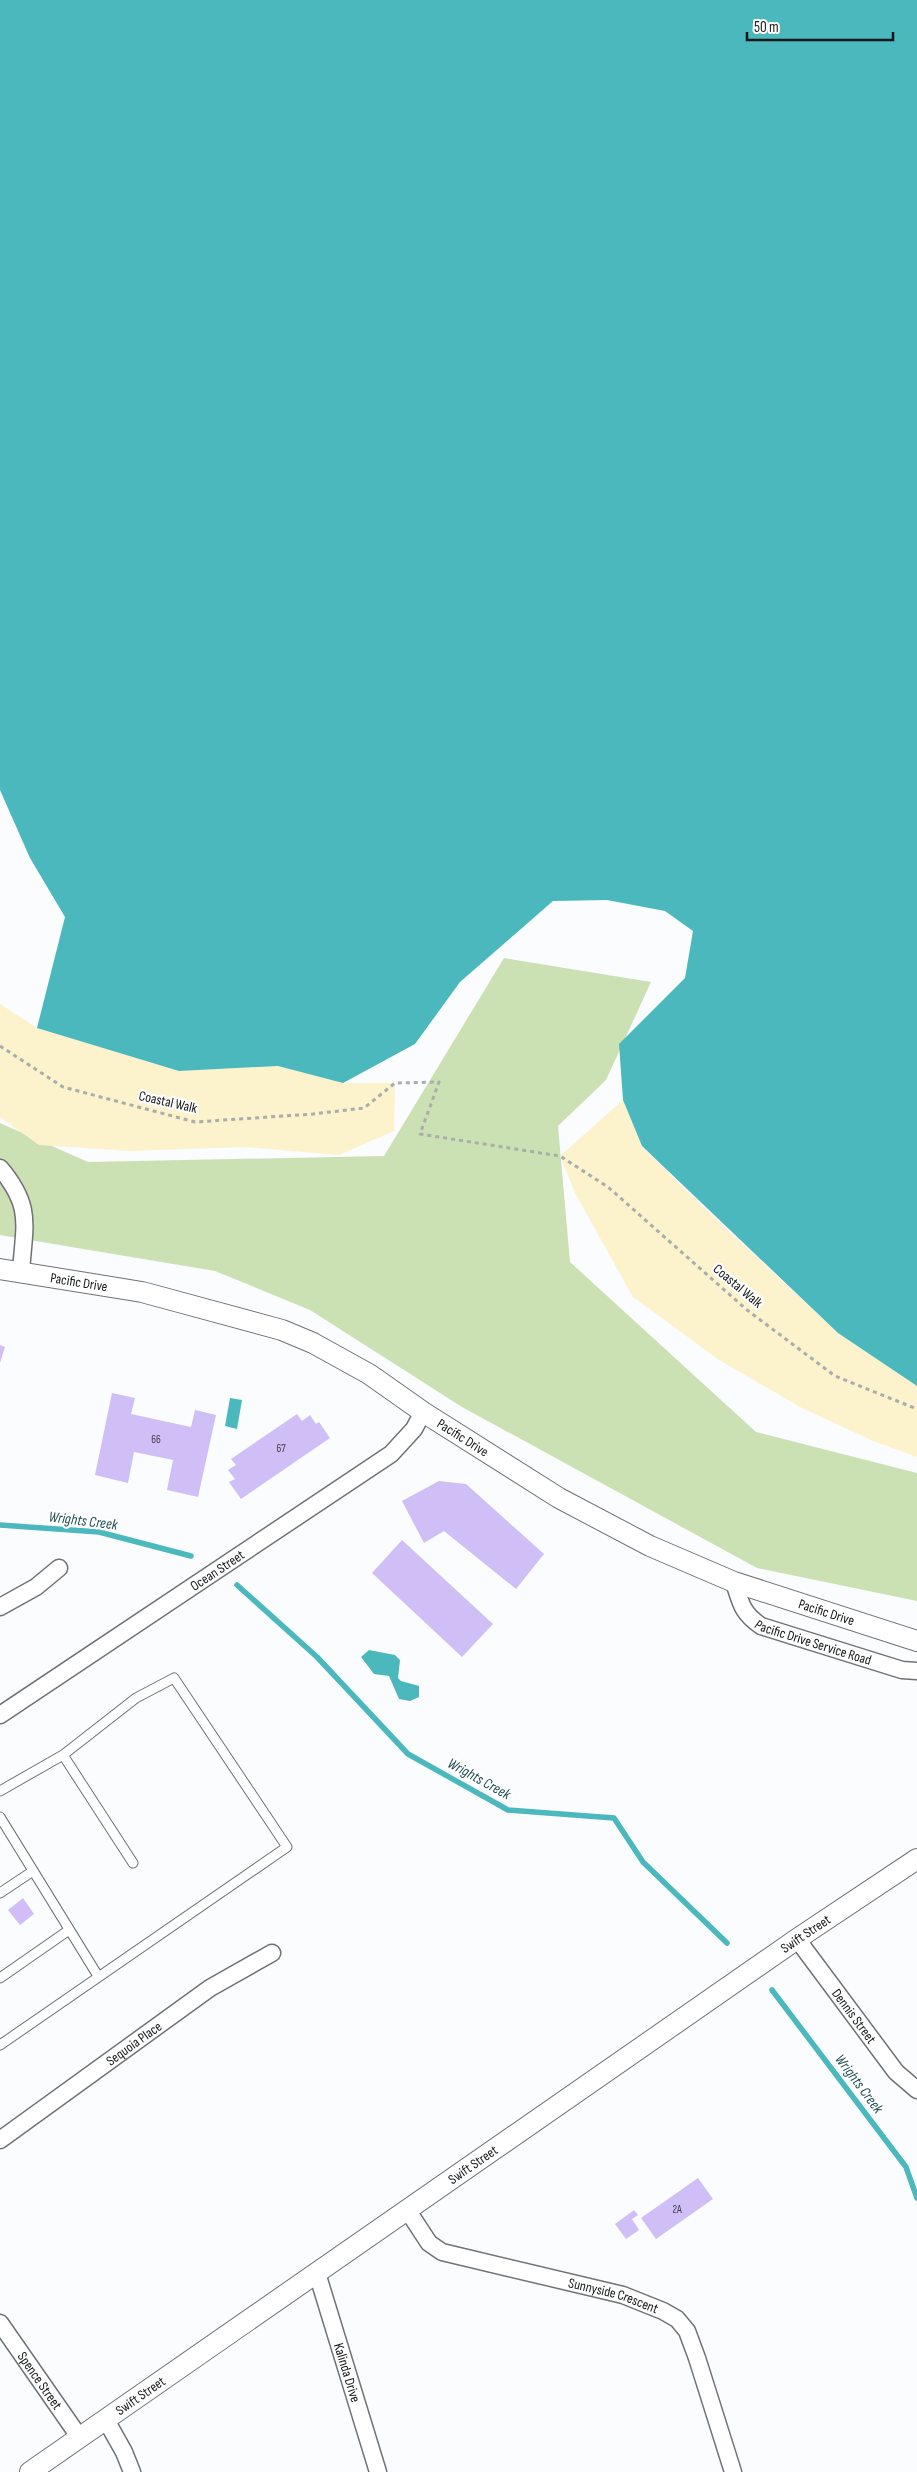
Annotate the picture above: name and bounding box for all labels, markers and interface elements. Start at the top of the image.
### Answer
scale bar [747,10,893,42]
text: 50 m [754,18,779,37]
street label: Coastal Walk [137,1087,199,1117]
street label: Coastal Walk [710,1260,767,1312]
street label: Pacific Drive [49,1269,109,1295]
street label: Pacific Drive [434,1415,492,1460]
house number: 66 [151,1433,161,1446]
house number: 67 [276,1442,286,1455]
water label: Wrights Creek [48,1507,119,1535]
street label: Ocean Street [187,1546,247,1594]
street label: Pacific Drive [796,1595,857,1629]
street label: Pacific Drive Service Road [751,1616,874,1668]
water label: Wrights Creek [444,1754,514,1804]
street label: Swift Street [777,1911,834,1956]
street label: Dennis Street [828,1985,880,2047]
street label: Sequoia Place [103,2017,165,2069]
water label: Wrights Creek [831,2051,888,2118]
street label: Swift Street [445,2141,501,2188]
house number: 2A [672,2203,682,2216]
street label: Sunnyside Crescent [567,2274,661,2317]
street label: Kalinda Drive [330,2341,365,2404]
street label: Spence Street [14,2348,66,2413]
street label: Swift Street [112,2372,168,2419]

